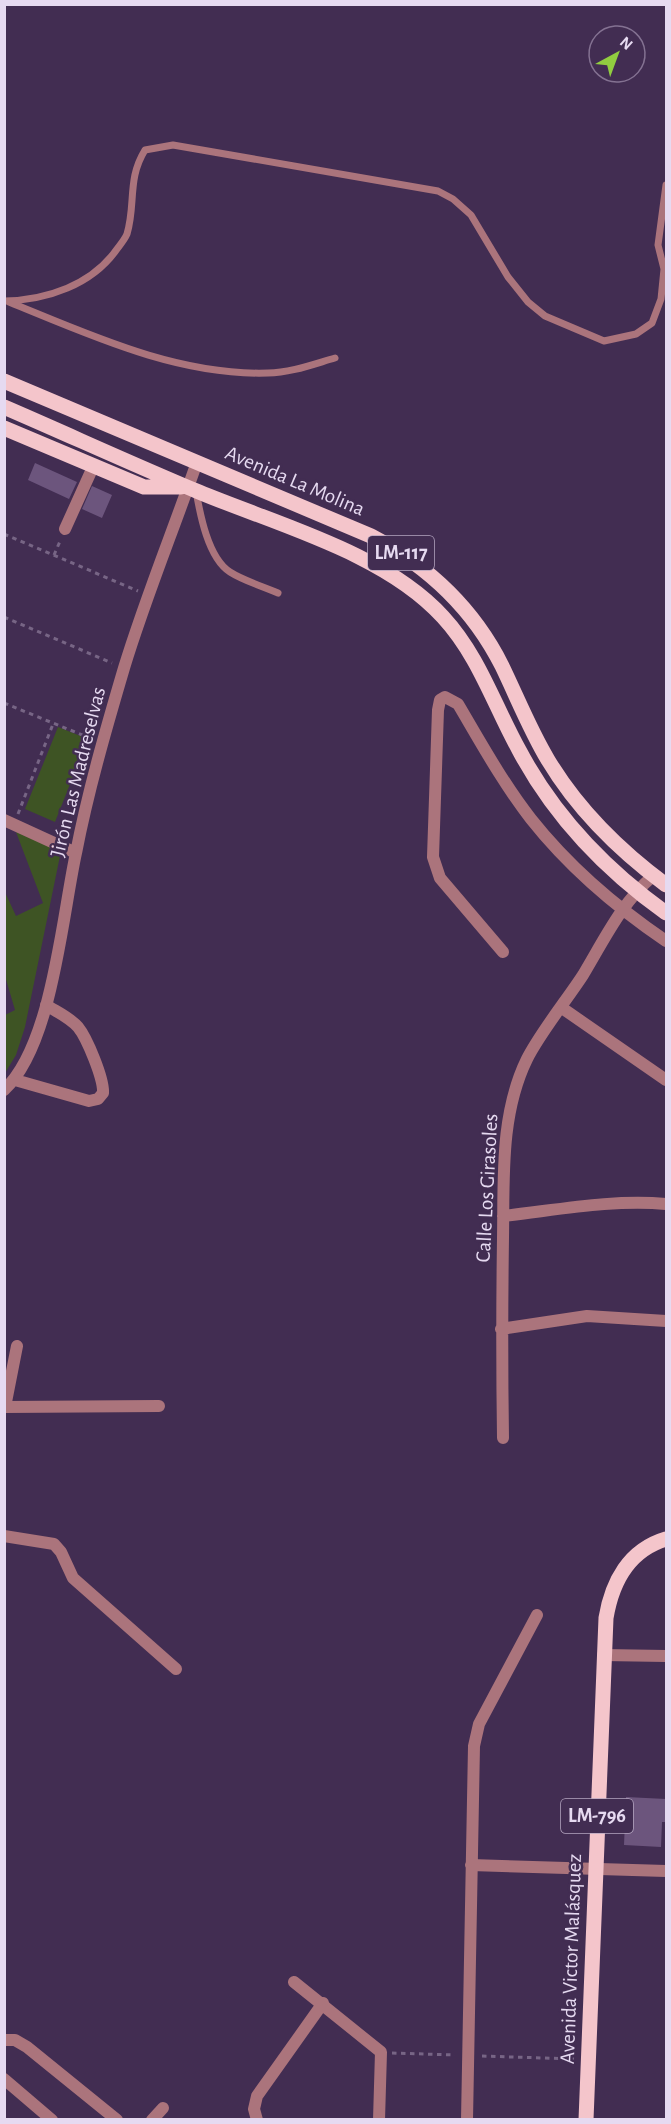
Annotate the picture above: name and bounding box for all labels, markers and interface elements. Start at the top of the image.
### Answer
north arrow [587,24,647,84]
text: N [617,34,636,53]
street label: Avenida La Molina [222,442,368,520]
road number: LM-117 [368,536,434,570]
street label: Jirón Las Madreselvas [47,685,109,859]
street label: Calle Los Girasoles [473,1113,501,1263]
road number: LM-796 [561,1799,633,1833]
street label: Avenida Victor Malásquez [557,1854,585,2064]

